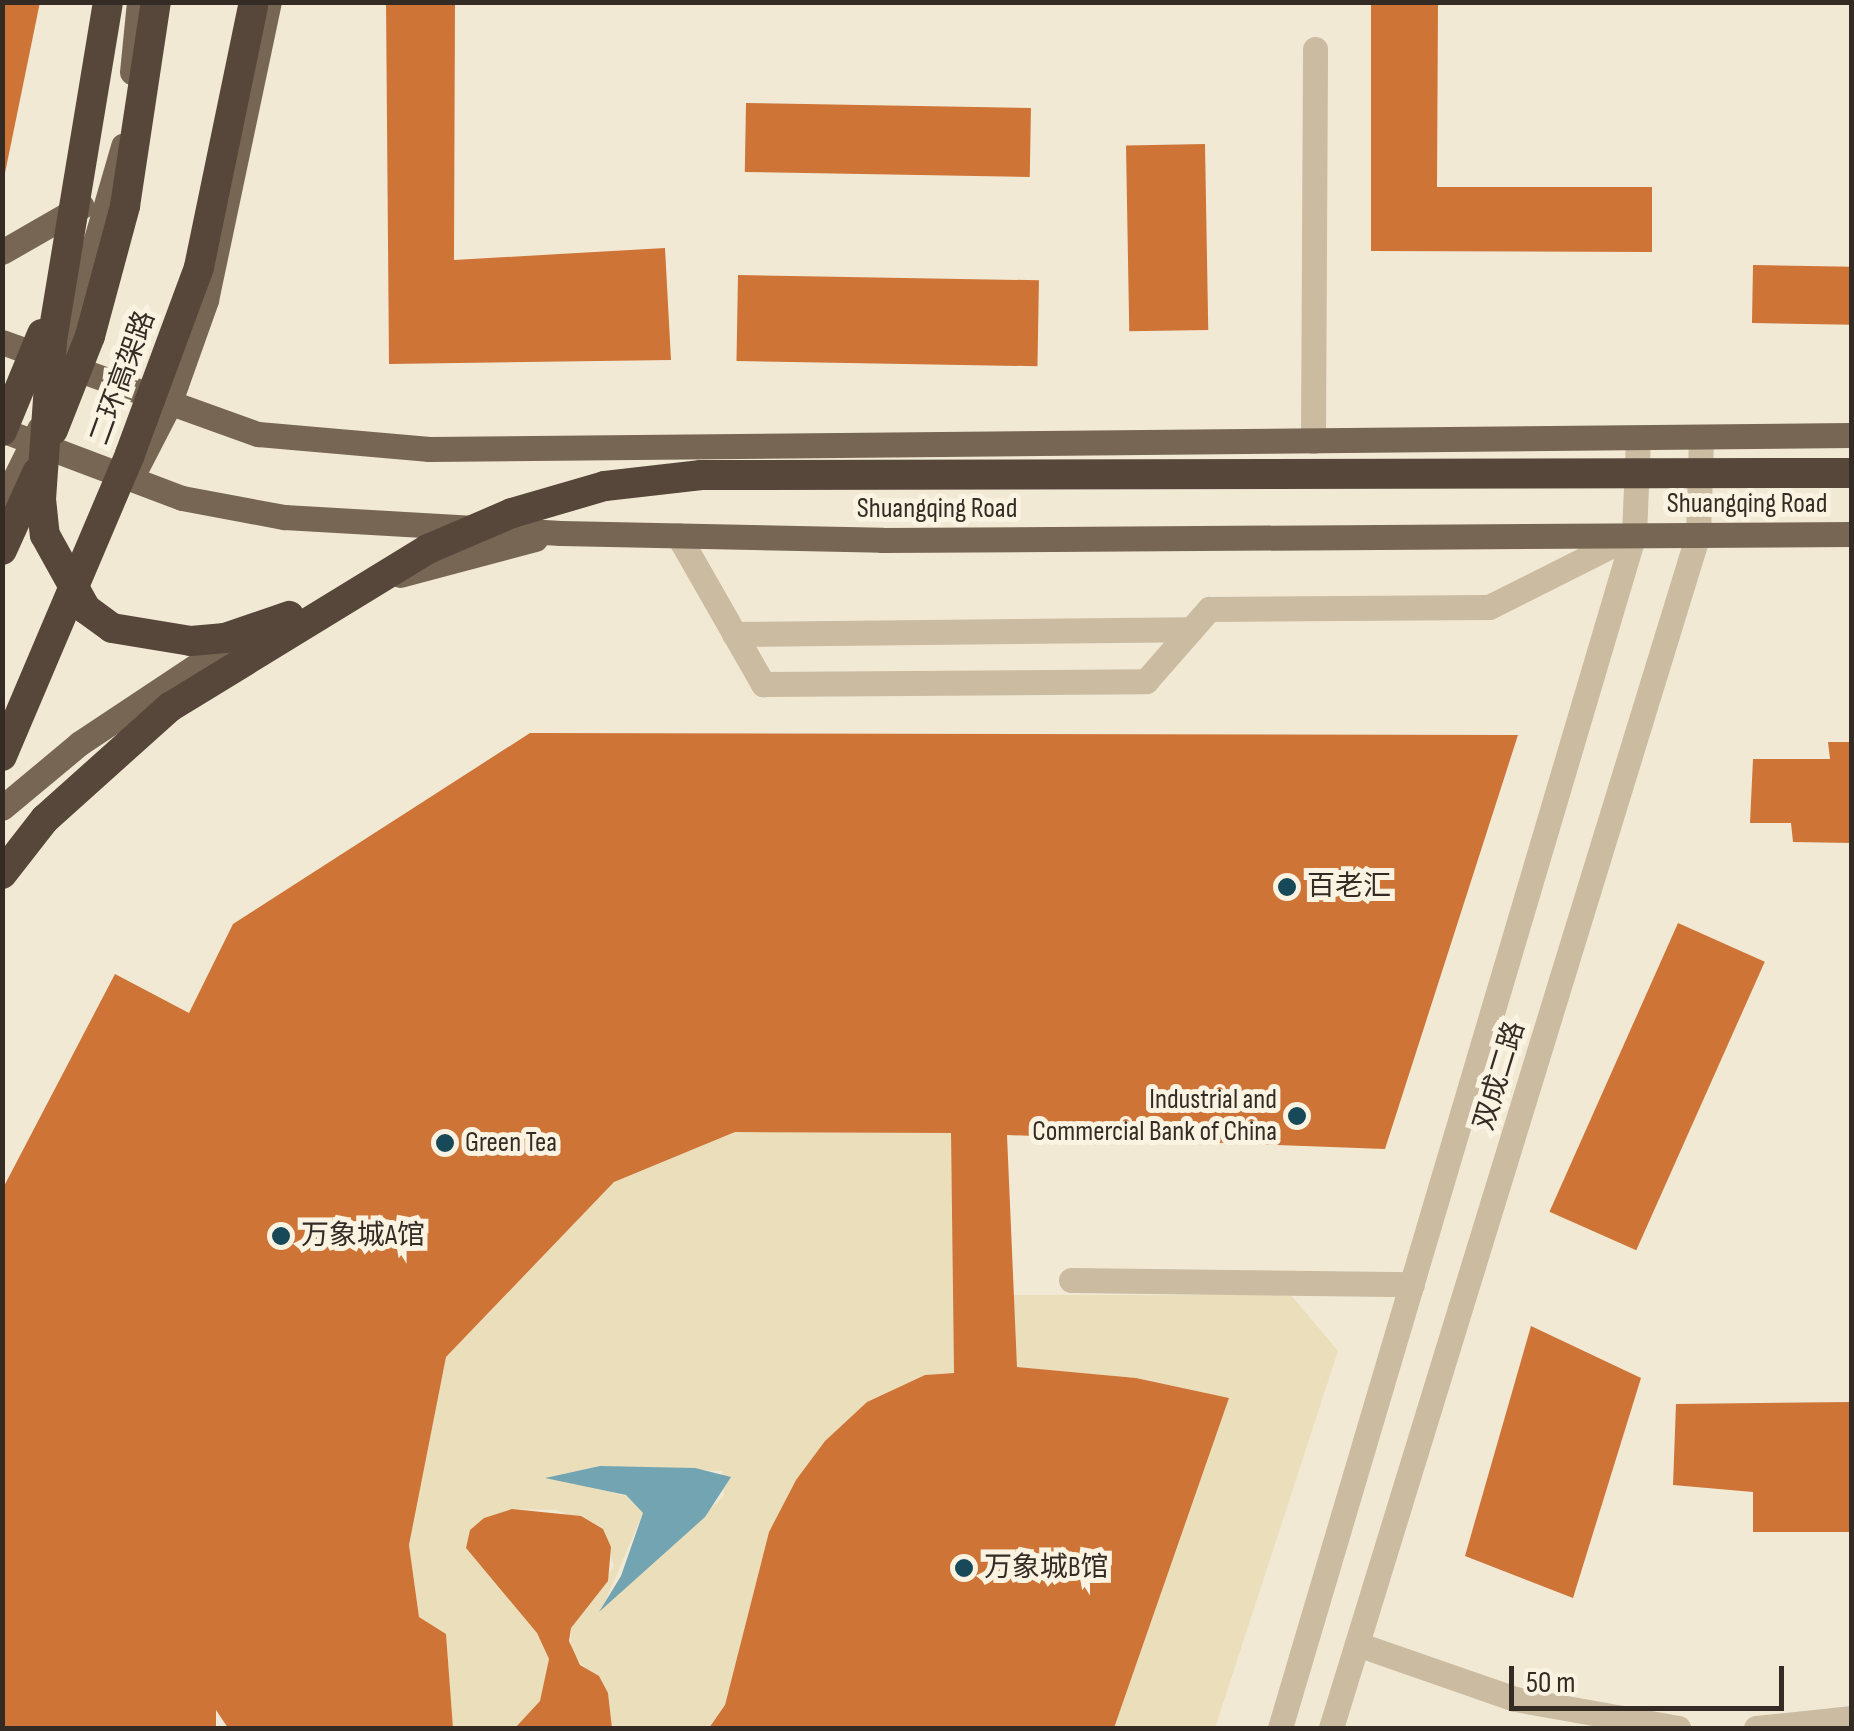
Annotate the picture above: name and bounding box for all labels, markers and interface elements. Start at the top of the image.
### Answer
street label: 二环高架路 [83,306,163,450]
street label: Shuangqing Road [1667,487,1827,521]
street label: Shuangqing Road [857,492,1017,526]
place label: 百老汇 [1307,870,1391,904]
marker: 百老汇 [1276,876,1298,898]
street label: 双成二路 [1468,1018,1532,1134]
place label: Industrial and Commercial Bank of China [1032,1083,1277,1149]
marker: Industrial and Commercial Bank of China [1286,1105,1308,1127]
place label: Green Tea [465,1126,557,1160]
marker: Green Tea [434,1132,456,1154]
place label: 万象城A馆 [301,1219,425,1253]
marker: 万象城A馆 [270,1225,292,1247]
place label: 万象城B馆 [984,1551,1108,1585]
marker: 万象城B馆 [953,1557,975,1579]
scale bar [1514,1646,1789,1708]
text: 50 m [1526,1665,1575,1701]

